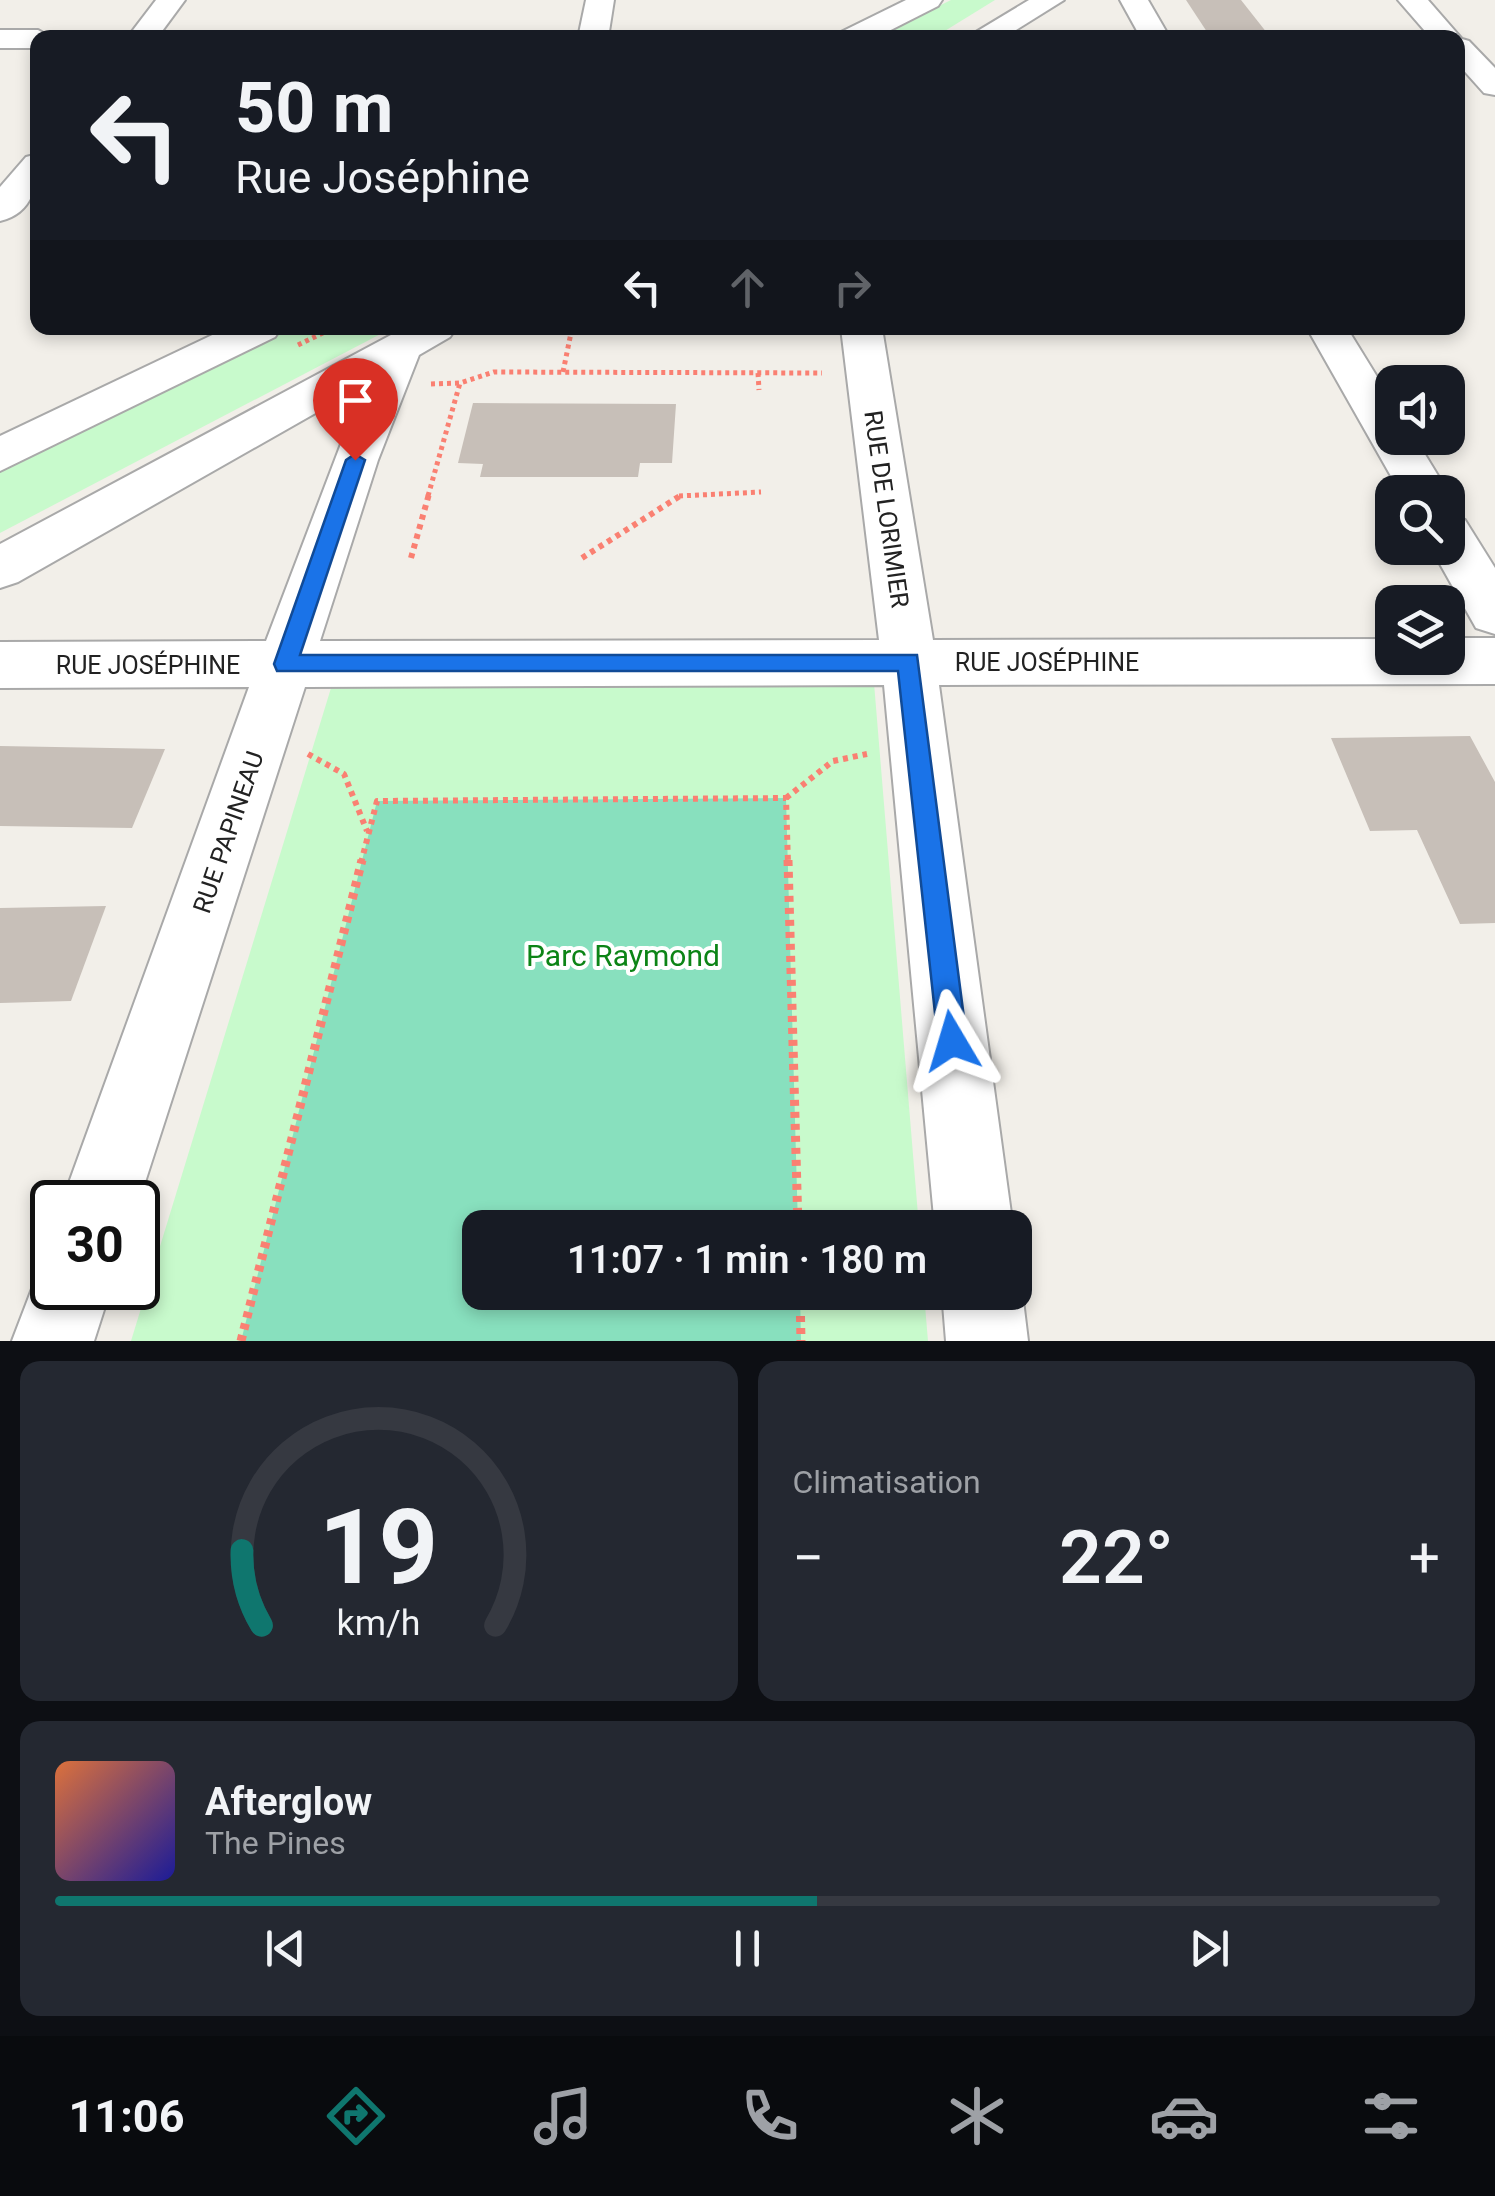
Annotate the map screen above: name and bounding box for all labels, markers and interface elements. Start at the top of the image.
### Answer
text: 50 m [235,67,393,149]
icon: left [70,70,200,200]
text: Rue Joséphine [235,151,530,204]
icon: left [615,260,670,315]
icon: ahead [720,260,775,315]
icon: right [825,260,880,315]
pin [313,358,398,461]
map controls [1375,365,1465,675]
button: sound [1375,365,1465,455]
icon: arrive [328,373,383,428]
street label: RUE DE LORIMIER [858,408,915,610]
button: search [1375,475,1465,565]
button: layers [1375,585,1465,675]
street label: RUE JOSÉPHINE [955,647,1139,677]
street label: RUE JOSÉPHINE [56,650,240,680]
street label: RUE PAPINEAU [187,747,270,917]
park label: Parc Raymond [526,938,720,973]
position arrow [900,989,1004,1093]
speed limit sign: 30 [30,1180,160,1310]
text: 11:07 · 1 min · 180 m [567,1238,927,1282]
text: Climatisation [793,1463,981,1501]
text: 19 [319,1487,438,1608]
text: 22° [1059,1513,1174,1601]
text: − [793,1526,824,1590]
text: + [1409,1526,1440,1590]
text: km/h [337,1602,421,1644]
text: Afterglow [205,1780,372,1824]
text: The Pines [205,1824,346,1862]
icon: previous [258,1921,313,1976]
icon: pause [720,1921,775,1976]
icon: next [1182,1921,1237,1976]
icon: directions [321,2081,391,2151]
icon: music [528,2081,598,2151]
icon: phone [735,2081,805,2151]
icon: climate [942,2081,1012,2151]
icon: car [1149,2081,1219,2151]
icon: filters [1356,2081,1426,2151]
text: 11:06 [69,2090,184,2143]

